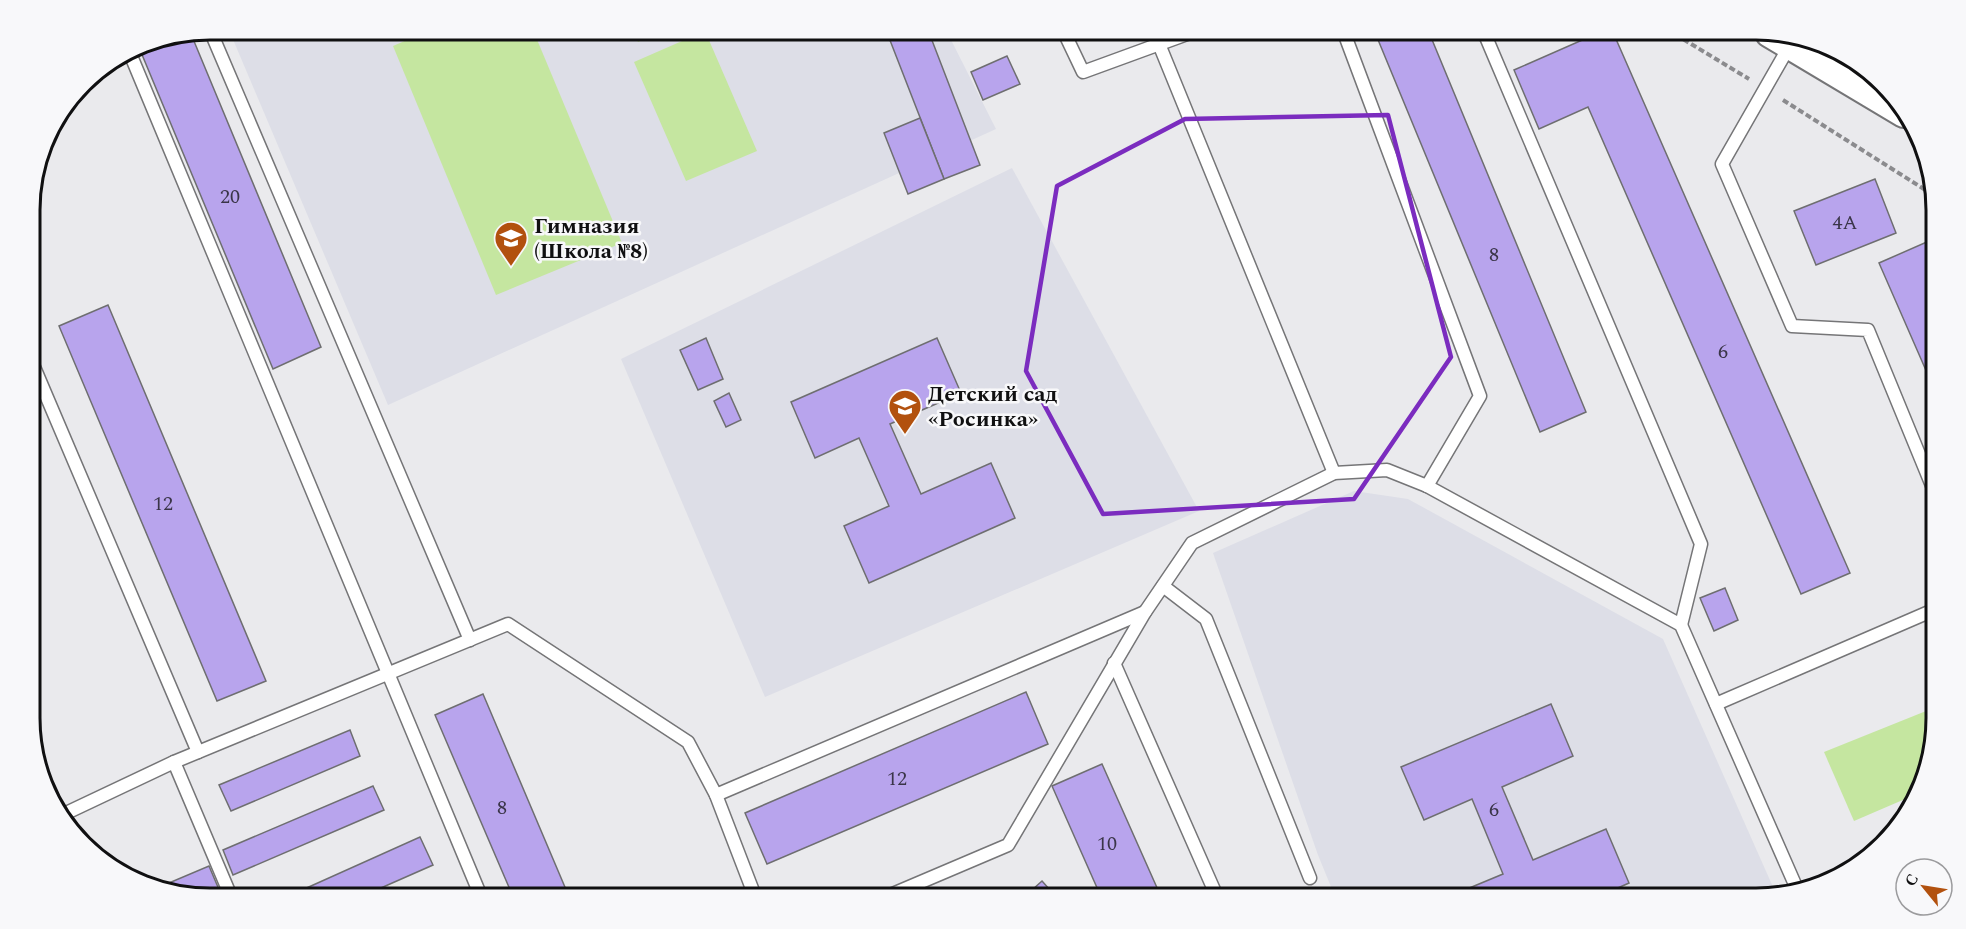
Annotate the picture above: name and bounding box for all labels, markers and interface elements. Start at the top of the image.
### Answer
house number: 20 [220,182,240,212]
house number: 4А [1833,208,1858,238]
place label: Гимназия (Школа №8) [534,210,648,268]
school or university icon: Гимназия (Школа №8) [493,220,529,267]
house number: 8 [1489,240,1499,270]
house number: 6 [1718,337,1728,367]
place label: Детский сад «Росинка» [928,378,1058,436]
school or university icon: Детский сад «Росинка» [887,388,923,435]
house number: 12 [153,489,173,519]
house number: 12 [887,764,907,794]
house number: 8 [497,793,507,823]
house number: 6 [1489,795,1499,825]
house number: 10 [1097,829,1117,859]
north arrow [1894,857,1954,917]
text: С [1899,869,1925,891]

